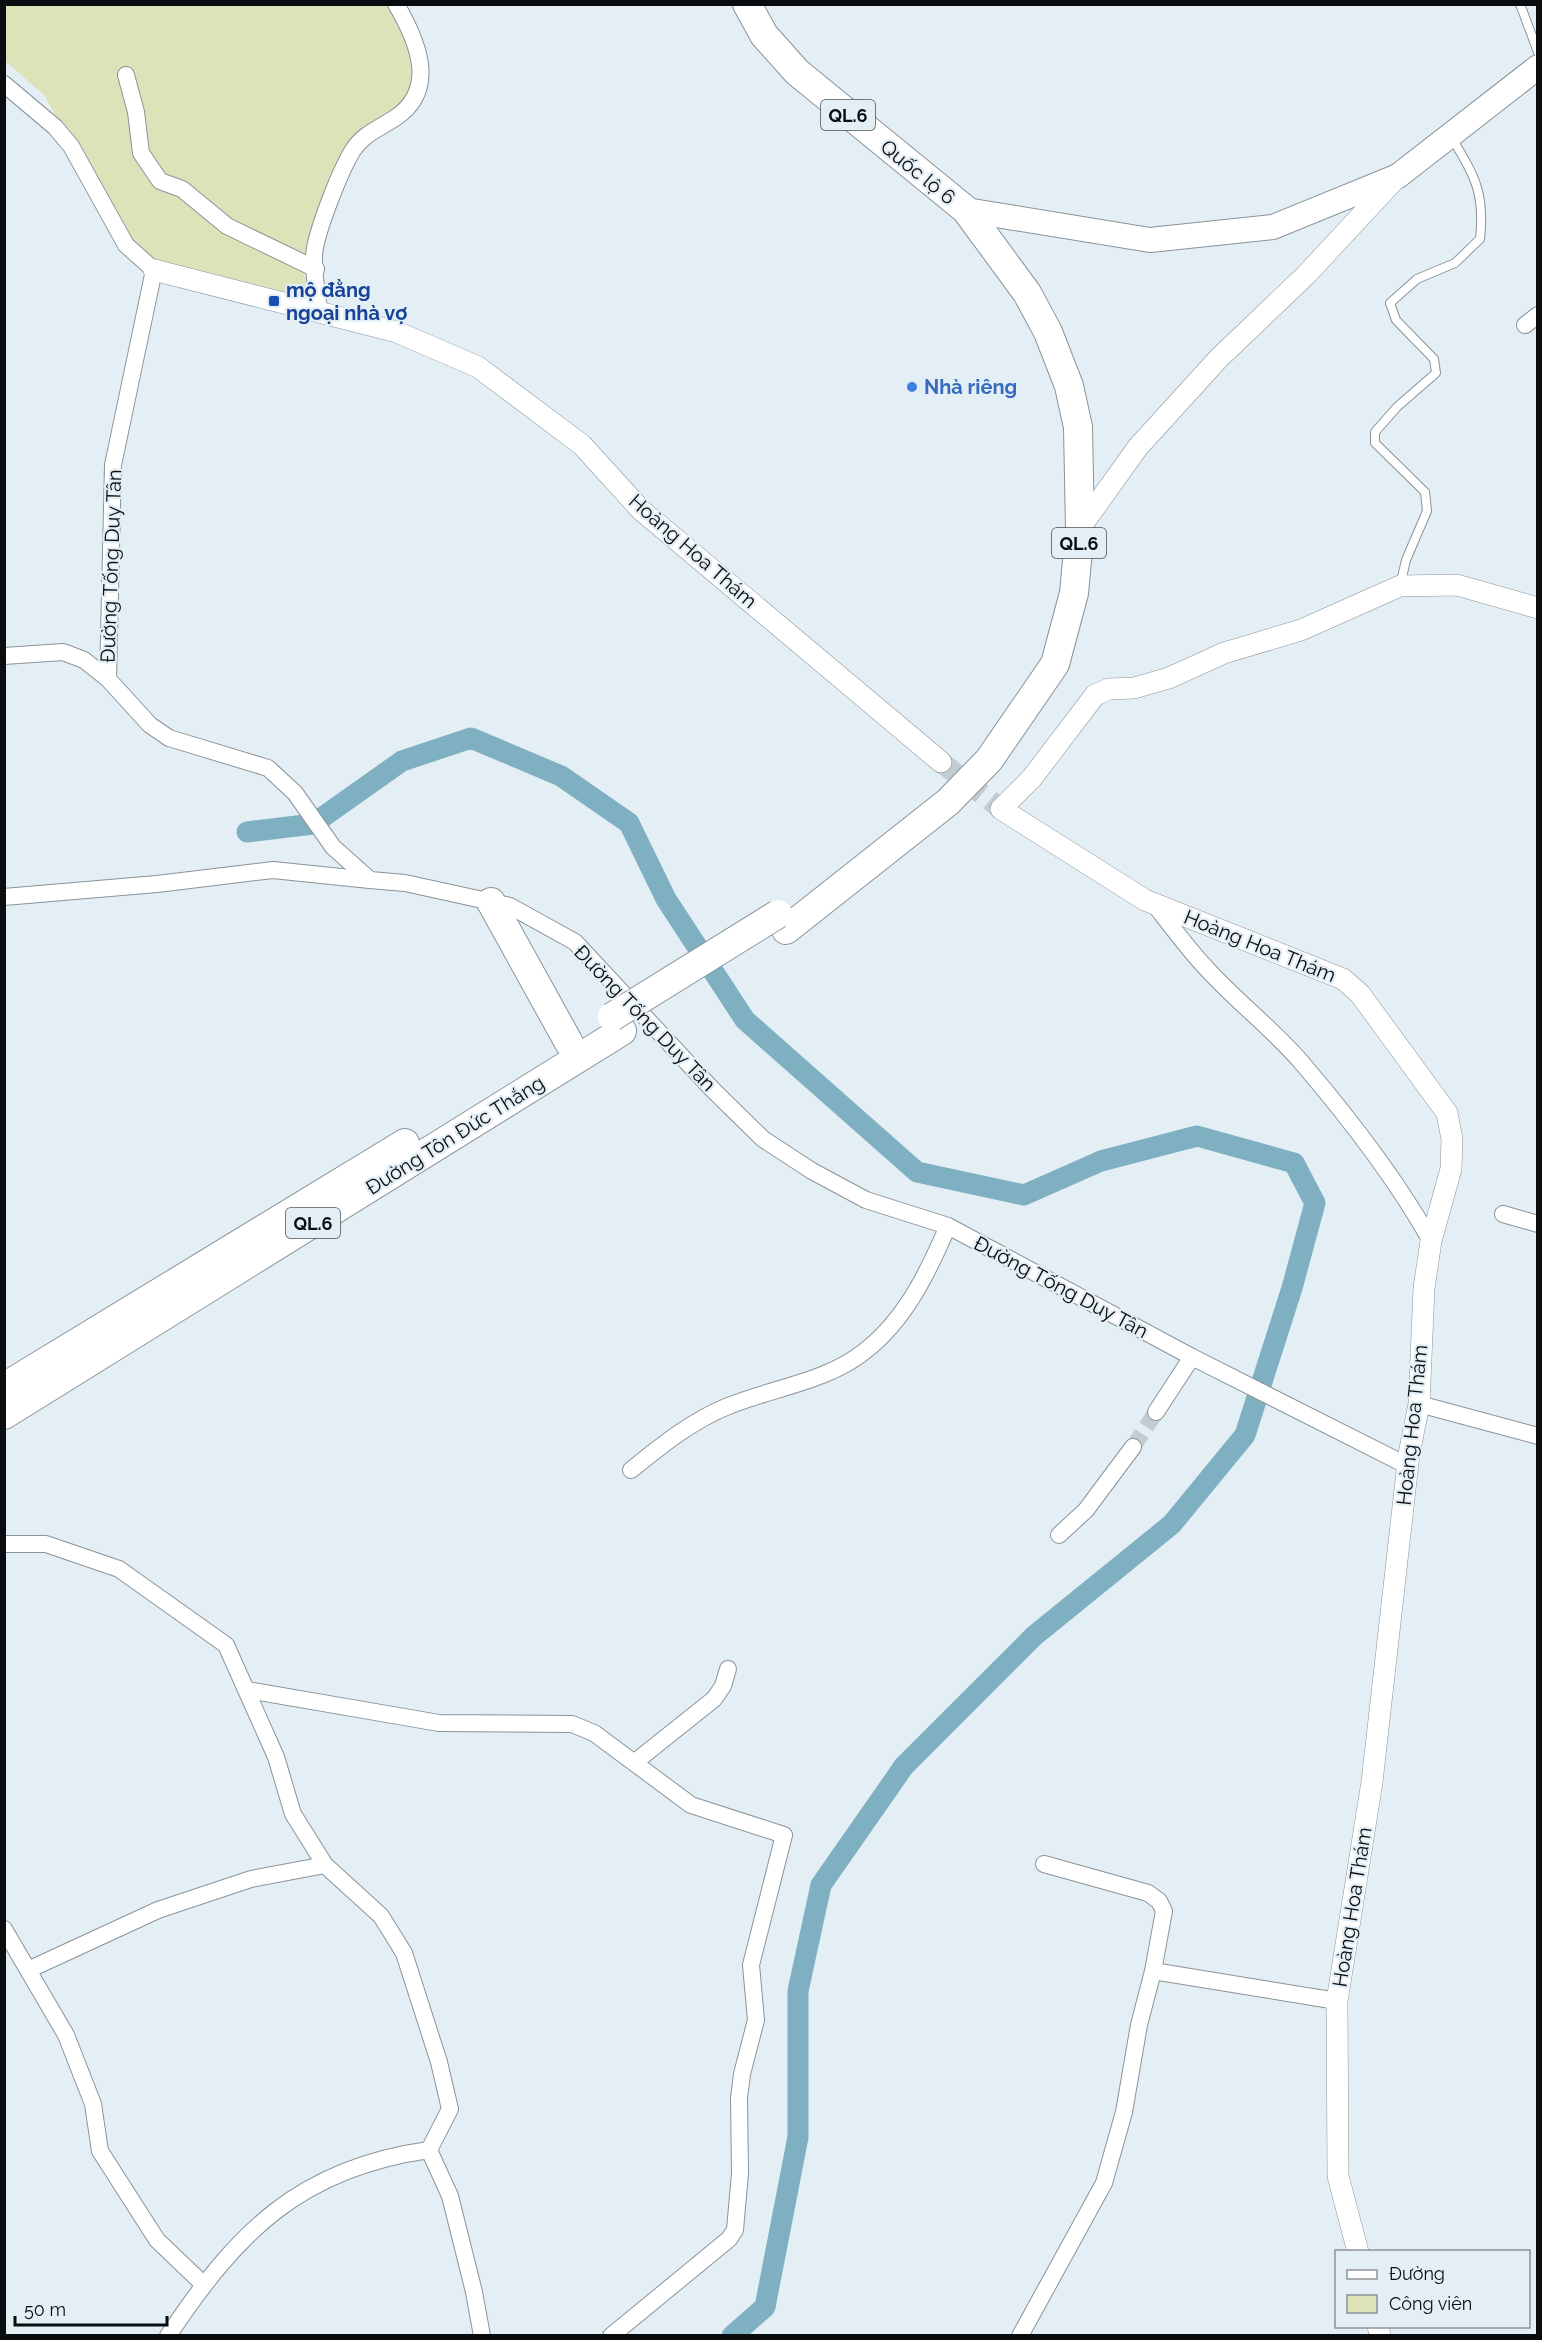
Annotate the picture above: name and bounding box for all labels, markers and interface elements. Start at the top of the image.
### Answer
road number: QL.6 [821,100,875,130]
street label: Quốc lộ 6 [876,135,960,209]
place label: mộ đằng ngoại nhà vợ [286,278,407,325]
marker: mộ đằng ngoại nhà vợ [267,294,281,308]
place label: Nhà riêng [924,375,1017,399]
marker: Nhà riêng [905,380,919,394]
street label: Đường Tống Duy Tân [96,469,126,663]
street label: Hoàng Hoa Thám [624,489,762,613]
road number: QL.6 [1052,528,1106,558]
street label: Hoàng Hoa Thám [1181,905,1339,987]
street label: Đường Tống Duy Tân [569,940,721,1096]
street label: Đường Tôn Đức Thắng [361,1070,549,1200]
road number: QL.6 [286,1208,340,1238]
street label: Đường Tống Duy Tân [970,1231,1152,1343]
street label: Hoàng Hoa Thám [1392,1343,1432,1507]
street label: Hoàng Hoa Thám [1328,1825,1376,1989]
legend [1335,2250,1530,2328]
text: Đường [1389,2263,1445,2284]
scale bar [15,2289,166,2327]
text: Công viên [1389,2293,1472,2314]
text: 50 m [24,2299,66,2320]

